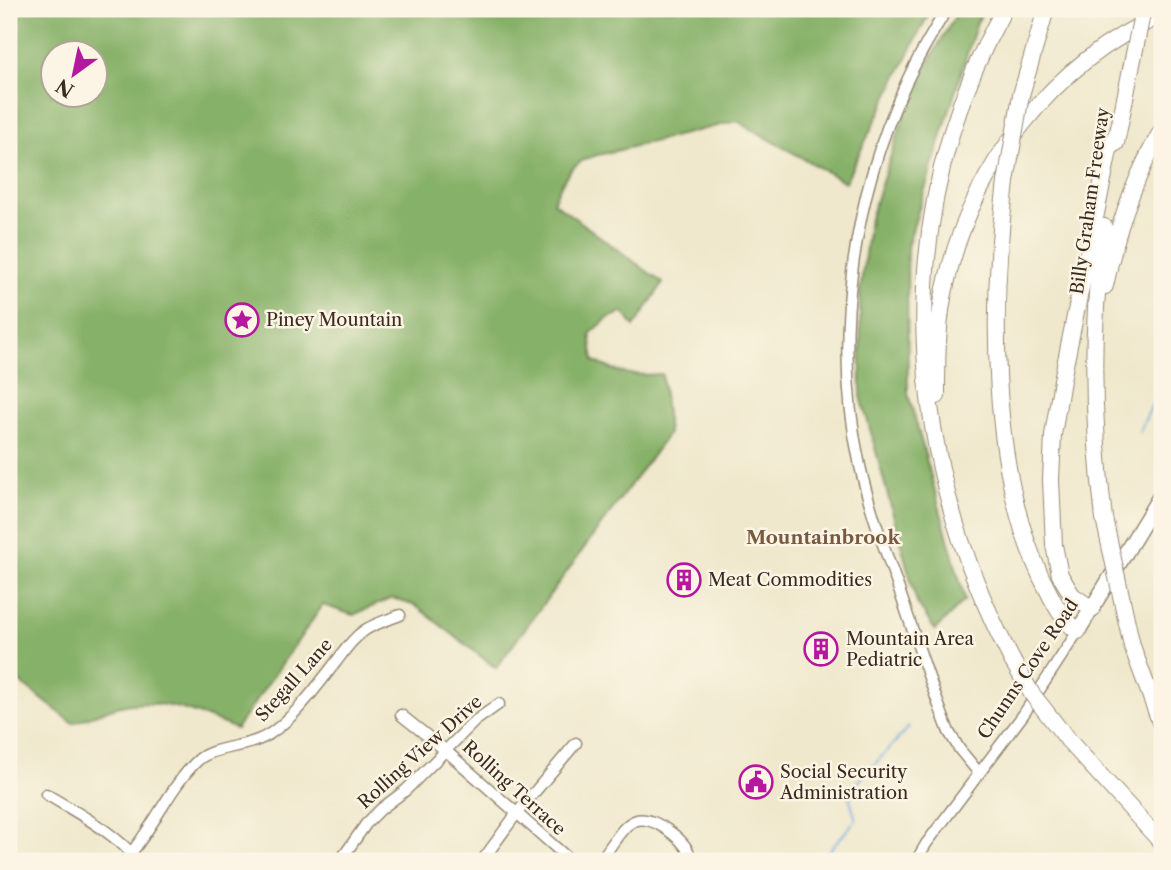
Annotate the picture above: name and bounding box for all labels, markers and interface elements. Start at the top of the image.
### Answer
north arrow [38,38,108,108]
text: N [52,74,78,102]
street label: Billy Graham Freeway [1066,105,1114,296]
place icon: Piney Mountain [223,301,261,339]
place label: Piney Mountain [266,309,402,331]
district label: Mountainbrook [746,526,900,549]
building icon: Meat Commodities [665,561,703,599]
place label: Meat Commodities [708,569,872,591]
street label: Chunns Cove Road [973,595,1083,743]
place label: Mountain Area Pediatric [846,628,975,671]
building icon: Mountain Area Pediatric [802,630,840,668]
street label: Stegall Lane [251,634,337,726]
street label: Rolling View Drive [353,691,487,813]
street label: Rolling Terrace [458,736,570,840]
place label: Social Security Administration [779,761,908,804]
public building icon: Social Security Administration [737,763,775,801]

